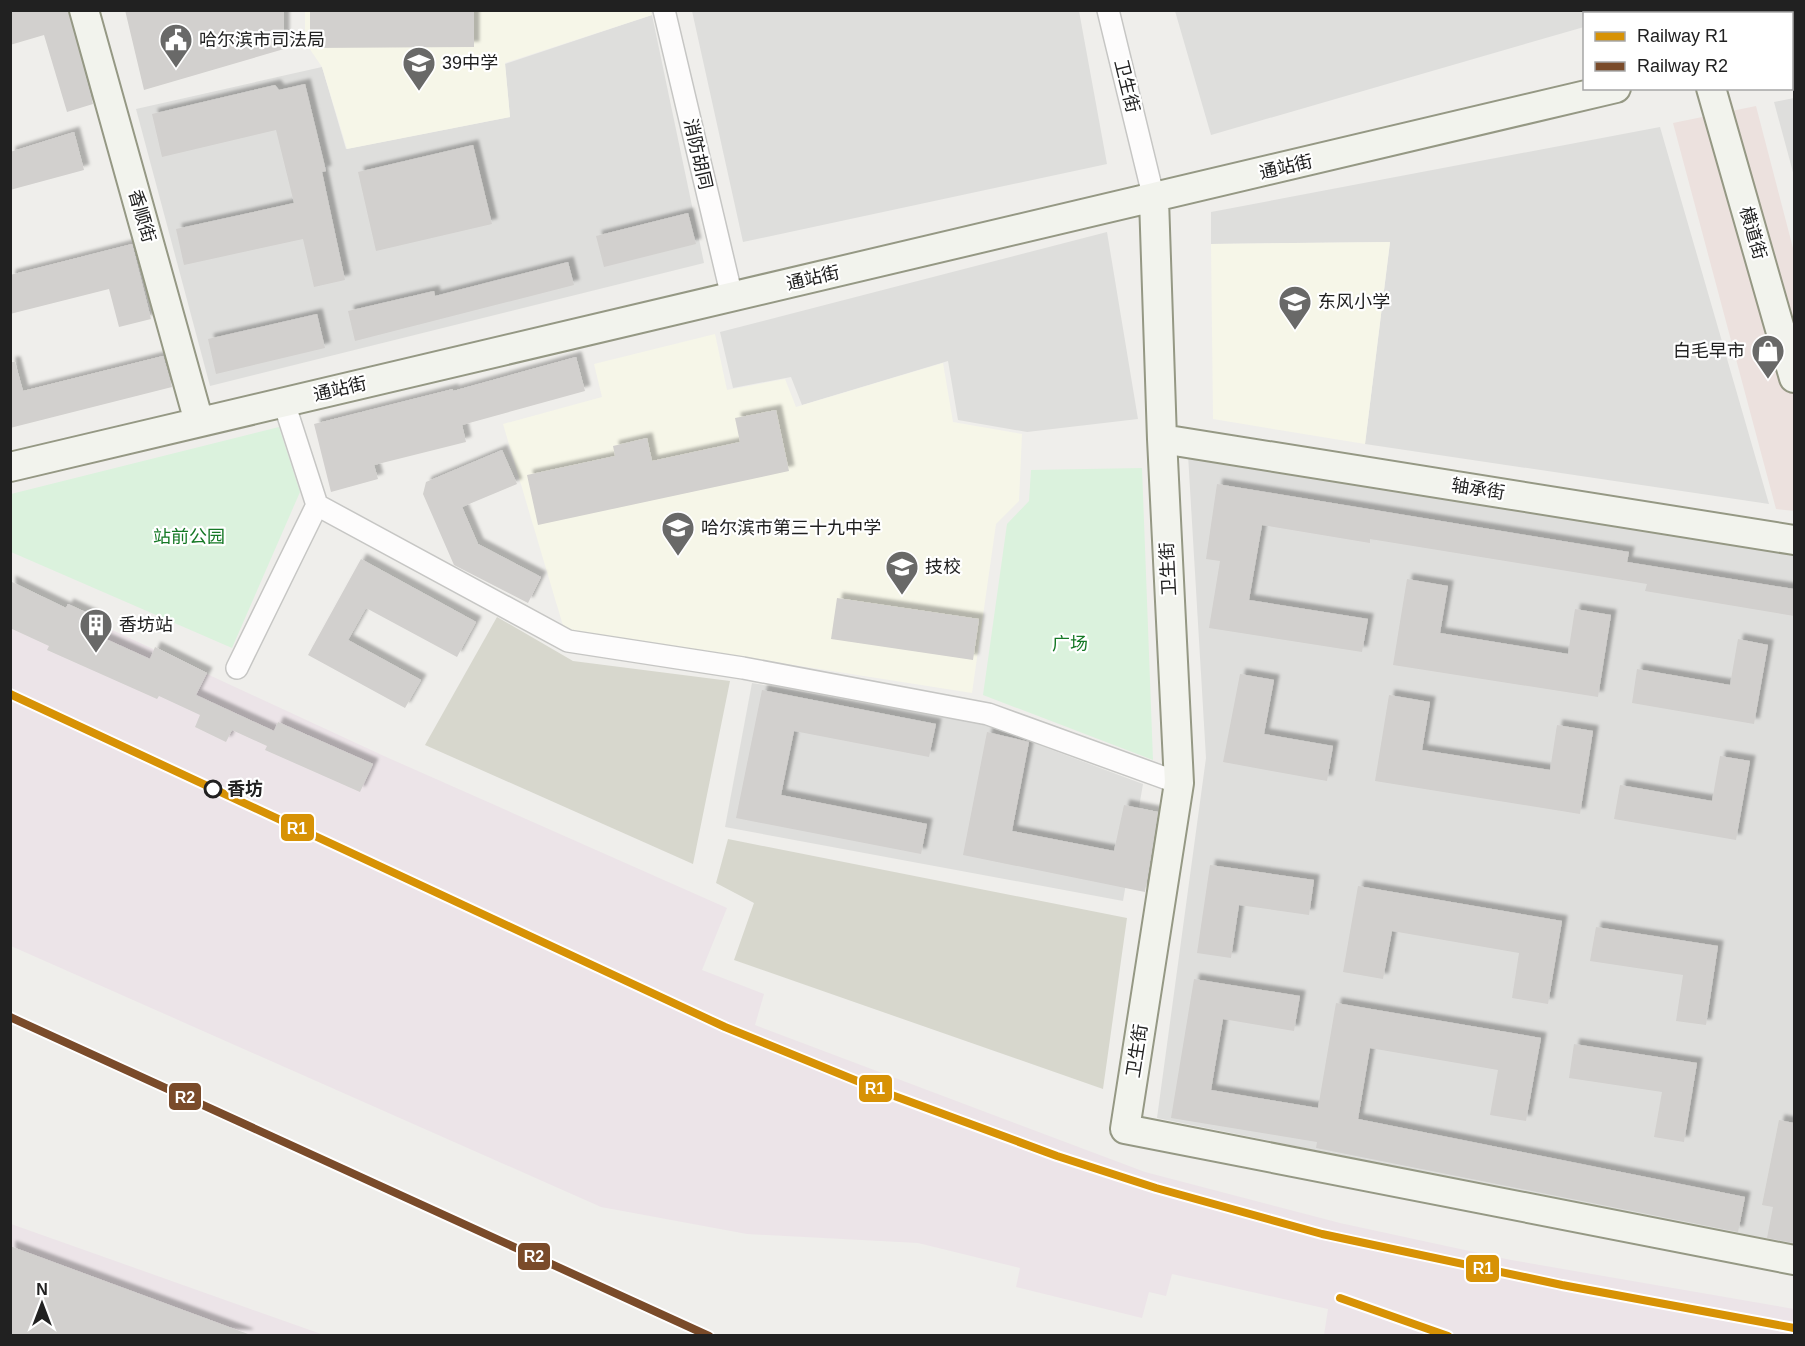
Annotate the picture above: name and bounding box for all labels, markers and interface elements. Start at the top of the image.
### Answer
legend [1583,12,1793,90]
public building icon: 哈尔滨市司法局 [158,22,194,69]
text: Railway R1 [1637,26,1728,46]
place label: 哈尔滨市司法局 [199,30,325,50]
school or university icon: 39中学 [401,45,437,92]
place label: 39中学 [442,53,498,73]
text: Railway R2 [1637,56,1728,76]
street label: 卫生街 [1111,57,1143,115]
street label: 消防胡同 [680,117,716,191]
street label: 通站街 [1257,151,1315,183]
street label: 香顺街 [125,187,159,245]
street label: 横道街 [1736,204,1770,262]
street label: 通站街 [784,262,842,294]
school or university icon: 东风小学 [1277,284,1313,331]
place label: 东风小学 [1318,292,1390,312]
shop icon: 白毛早市 [1750,333,1786,380]
place label: 白毛早市 [1673,341,1745,361]
street label: 通站街 [311,373,369,405]
street label: 轴承街 [1450,475,1506,503]
school or university icon: 哈尔滨市第三十九中学 [660,510,696,557]
place label: 哈尔滨市第三十九中学 [701,518,881,538]
park label: 站前公园 [153,527,225,547]
street label: 卫生街 [1157,542,1179,596]
school or university icon: 技校 [884,549,920,596]
place label: 技校 [925,557,961,577]
building icon: 香坊站 [78,607,114,654]
place label: 香坊站 [119,615,173,635]
park label: 广场 [1052,634,1088,654]
place label: 香坊 [227,779,263,799]
marker: 香坊 [204,780,222,798]
line badge: R1 [280,813,315,842]
text: R1 [287,820,307,837]
street label: 卫生街 [1123,1023,1151,1079]
line badge: R1 [858,1074,893,1103]
text: R1 [865,1080,885,1097]
line badge: R2 [168,1082,202,1111]
text: R2 [175,1089,195,1106]
line badge: R2 [517,1242,551,1271]
text: R2 [524,1248,544,1265]
line badge: R1 [1465,1254,1500,1283]
text: R1 [1473,1260,1493,1277]
north arrow [12,1274,72,1334]
text: N [36,1281,48,1298]

